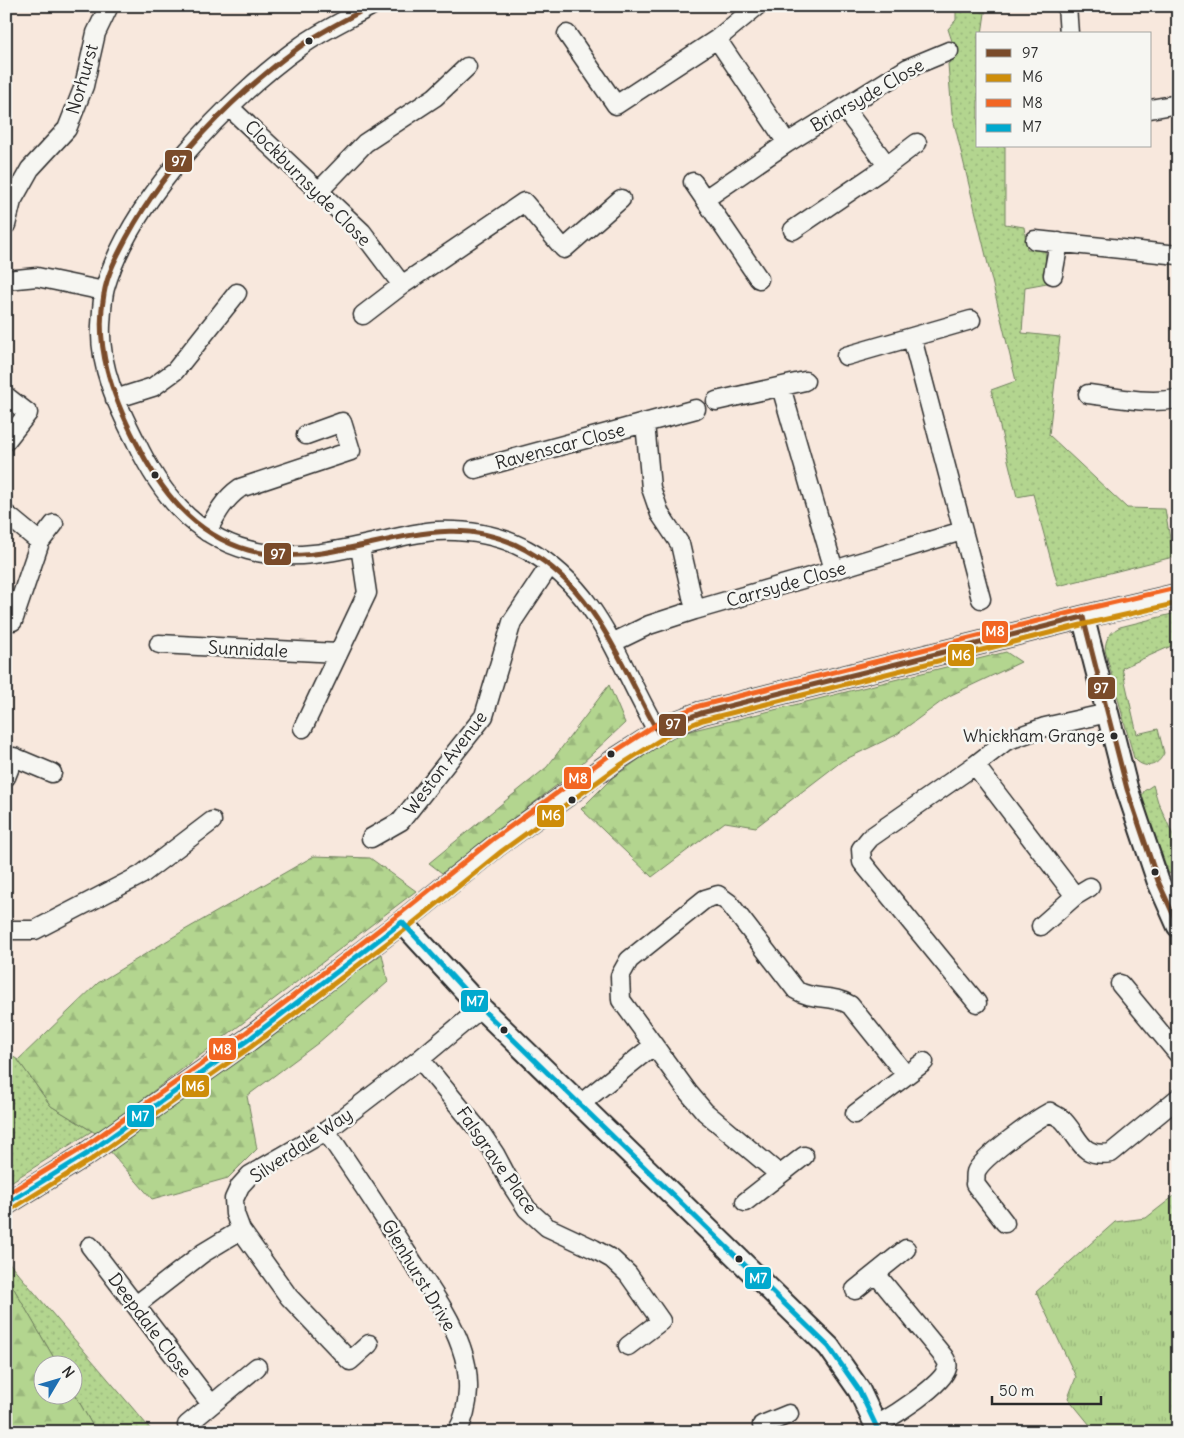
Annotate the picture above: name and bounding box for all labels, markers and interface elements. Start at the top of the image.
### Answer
legend [976,32,1152,148]
unlabelled marker [304,36,314,46]
street label: Norhurst [61,41,103,117]
text: 97 [1022,43,1038,62]
street label: Briarsyde Close [806,53,928,137]
text: M6 [1022,67,1043,86]
text: M8 [1022,93,1043,112]
street label: Clockburnsyde Close [240,115,376,251]
text: M7 [1022,117,1042,136]
line badge: 97 [164,149,193,173]
text: 97 [172,152,187,170]
street label: Ravenscar Close [493,418,627,474]
unlabelled marker [150,470,160,480]
line badge: 97 [263,542,292,566]
text: 97 [271,545,286,563]
street label: Carrsyde Close [723,556,849,612]
line badge: M8 [981,620,1009,644]
text: M8 [985,622,1005,640]
street label: Sunnidale [207,635,289,663]
line badge: M6 [947,643,975,667]
text: M6 [951,646,971,664]
line badge: 97 [1087,676,1116,700]
text: 97 [1094,679,1109,697]
street label: Weston Avenue [398,706,492,820]
line badge: 97 [658,713,687,737]
text: 97 [666,715,681,733]
place label: Whickham Grange [963,725,1105,747]
marker: Whickham Grange [1109,731,1119,741]
unlabelled marker [606,749,616,759]
line badge: M8 [563,766,592,790]
text: M8 [568,769,588,787]
unlabelled marker [567,795,577,805]
line badge: M6 [536,804,565,828]
text: M6 [541,806,561,824]
unlabelled marker [1150,867,1160,877]
line badge: M7 [460,989,489,1013]
text: M7 [466,992,484,1010]
unlabelled marker [499,1025,509,1035]
line badge: M8 [208,1037,237,1061]
text: M8 [212,1040,232,1058]
line badge: M6 [181,1074,210,1098]
text: M6 [185,1077,205,1095]
street label: Silverdale Way [245,1102,357,1188]
street label: Falsgrave Place [452,1102,542,1218]
line badge: M7 [126,1104,155,1128]
text: M7 [131,1107,149,1125]
street label: Glenhurst Drive [377,1215,461,1335]
unlabelled marker [734,1254,744,1264]
line badge: M7 [744,1266,772,1290]
street label: Deepdale Close [103,1268,197,1382]
text: M7 [749,1269,767,1287]
north arrow [32,1356,82,1406]
text: N [58,1363,78,1381]
scale bar [992,1373,1100,1405]
text: 50 m [999,1381,1034,1400]

